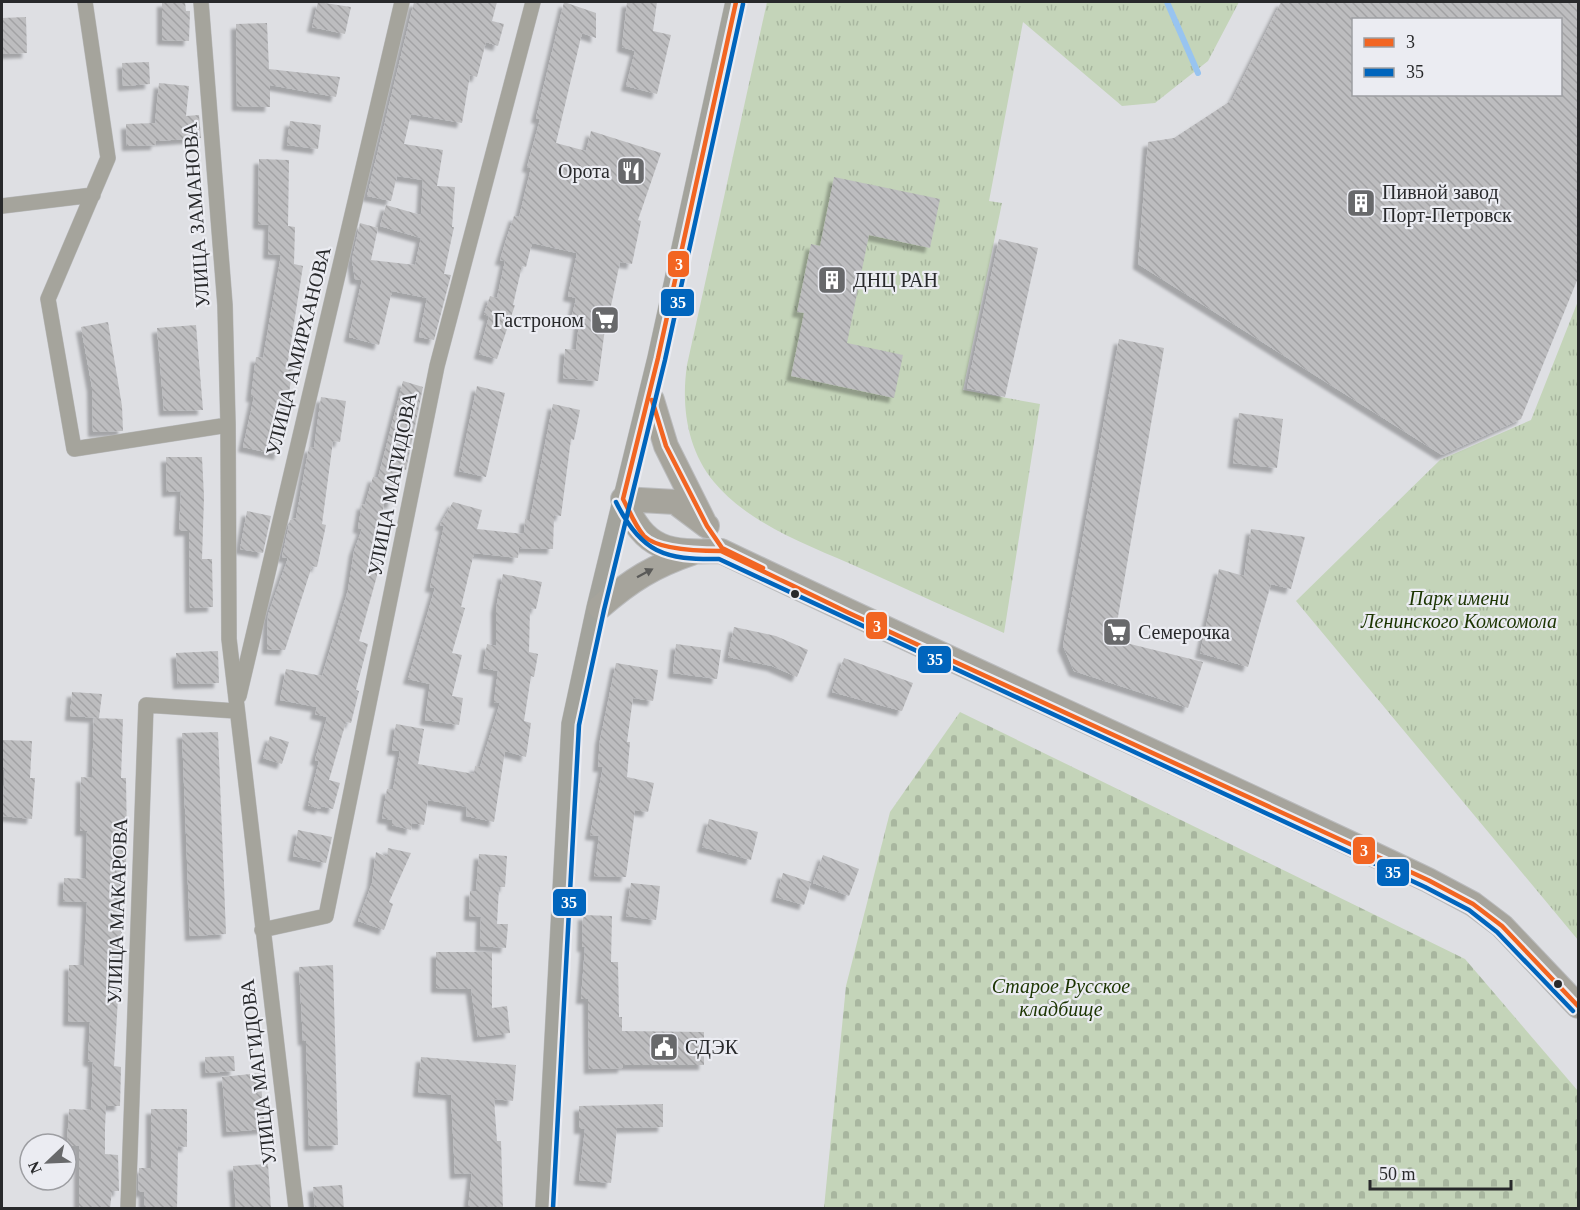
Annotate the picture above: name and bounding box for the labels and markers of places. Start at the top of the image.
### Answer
restaurant icon: Орота [615,155,647,187]
place label: Орота [558,160,610,183]
place label: Пивной завод Порт-Петровск [1382,181,1512,227]
building icon: Пивной завод Порт-Петровск [1345,187,1377,219]
building icon: ДНЦ РАН [816,264,848,296]
place label: ДНЦ РАН [853,269,938,292]
supermarket icon: Гастроном [589,304,621,336]
place label: Гастроном [493,309,584,332]
unlabelled marker [789,588,801,600]
supermarket icon: Семерочка [1101,616,1133,648]
place label: Семерочка [1138,621,1230,644]
unlabelled marker [1552,978,1564,990]
public building icon: СДЭК [648,1031,680,1063]
place label: СДЭК [685,1036,739,1059]

